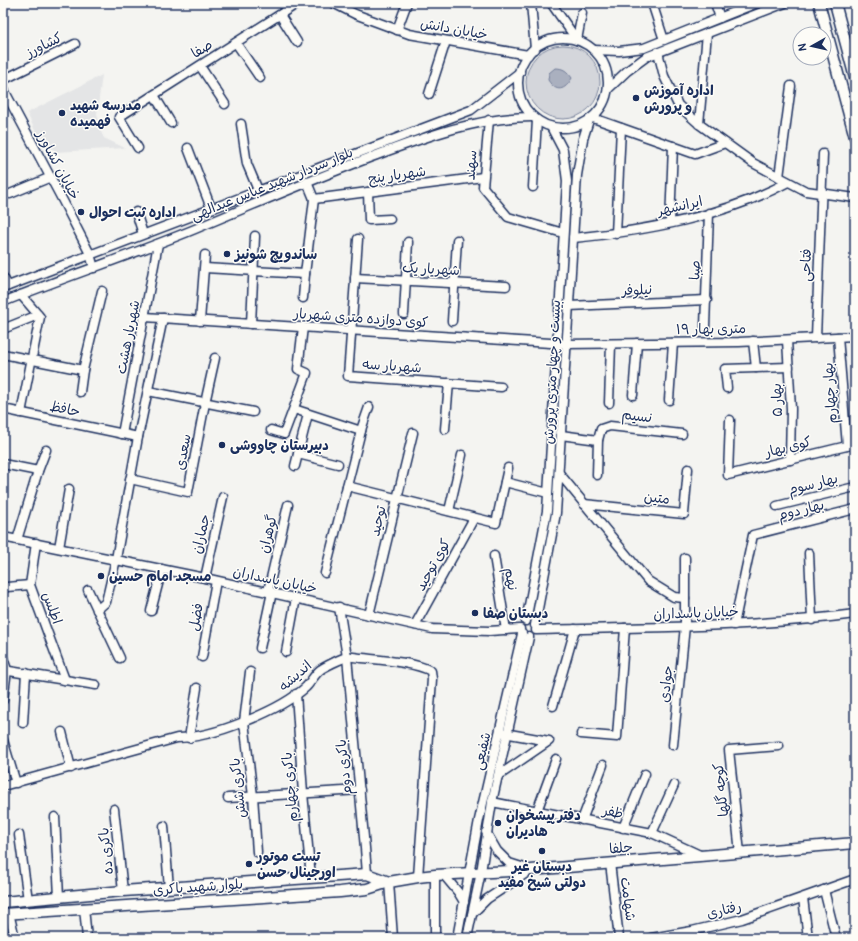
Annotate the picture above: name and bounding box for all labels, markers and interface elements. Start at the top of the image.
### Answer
street label: خیابان دانش [419,15,489,43]
north arrow [792,26,832,66]
street label: کشاورز [22,29,65,62]
street label: صفا [188,36,216,62]
text: N [796,42,810,52]
place label: اداره آموزش و پرورش [644,82,714,115]
marker: اداره آموزش و پرورش [631,93,641,103]
place label: مدرسه شهید فهمیده [70,97,141,130]
marker: مدرسه شهید فهمیده [57,108,67,118]
street label: خیابان کشاورز [32,127,83,203]
street label: بلوار سردار شهید عباس عبدالهی [188,144,356,224]
street label: سهند [461,149,481,181]
street label: شهریار پنج [367,163,427,188]
street label: ایرانشهر [655,193,704,220]
place label: اداره ثبت احوال [89,204,176,222]
marker: اداره ثبت احوال [76,207,86,217]
place label: ساندویچ شونیز [233,246,317,264]
street label: فتاحی [797,248,815,282]
marker: ساندویچ شونیز [222,249,232,259]
street label: شهریار یک [402,259,460,279]
street label: صبا [686,260,704,280]
street label: نیلوفر [621,281,653,300]
street label: شهریار هشت [113,299,143,375]
street label: بیست و چهار متری پرورش [540,299,565,445]
street label: کوی دوازده متری شهریار [292,305,429,331]
street label: ۱۹ متری بهار [676,320,746,338]
street label: شهریار سه [362,355,422,377]
street label: بهار چهارم [819,362,843,424]
street label: بهار ۵ [768,383,786,417]
street label: حافظ [48,397,82,421]
street label: نسیم [621,406,653,428]
street label: سعدی [171,432,195,472]
street label: کوی بهار [762,433,813,461]
place label: دبیرستان چاووشی [230,437,329,454]
marker: دبیرستان چاووشی [217,440,227,450]
street label: بهار سوم [786,470,840,501]
street label: متین [643,488,671,508]
street label: بهار دوم [776,496,826,526]
street label: توحید [366,503,390,538]
street label: جماران [188,512,214,556]
street label: گوهران [255,513,282,555]
street label: کوی توحید [412,536,454,594]
street label: خیابان پاسداران [231,563,319,598]
street label: نهم [499,566,521,592]
place label: مسجد امام حسین [109,568,211,587]
marker: مسجد امام حسین [96,571,106,581]
street label: اطلس [38,590,66,626]
street label: فضل [185,601,207,633]
street label: خیابان پاسداران [653,603,739,624]
place label: دبستان صفا [483,605,548,622]
marker: دبستان صفا [470,608,480,618]
street label: اندیشه [275,657,315,695]
street label: جوادی [656,665,676,703]
street label: شفیعی [469,730,495,772]
street label: باکری دوم [333,738,357,796]
street label: باکری چهارم [278,751,304,823]
street label: باکری شش [226,757,250,819]
street label: کوچه گلها [710,762,733,818]
street label: ظفر [600,801,625,822]
place label: دفتر پیشخوان هادیران [506,807,581,840]
marker: دفتر پیشخوان هادیران [493,818,503,828]
street label: باکری ده [95,827,117,875]
street label: جلفا [608,838,634,858]
marker: دبستان غیر دولتی شیخ مفید [537,846,547,856]
place label: تست موتور اورجینال حسن [255,848,336,881]
place label: دبستان غیر دولتی شیخ مفید [498,858,586,891]
marker: تست موتور اورجینال حسن [244,859,254,869]
street label: بلوار شهید باکری [152,875,244,899]
street label: شهامت [617,876,639,922]
street label: رفتاری [705,898,743,922]

